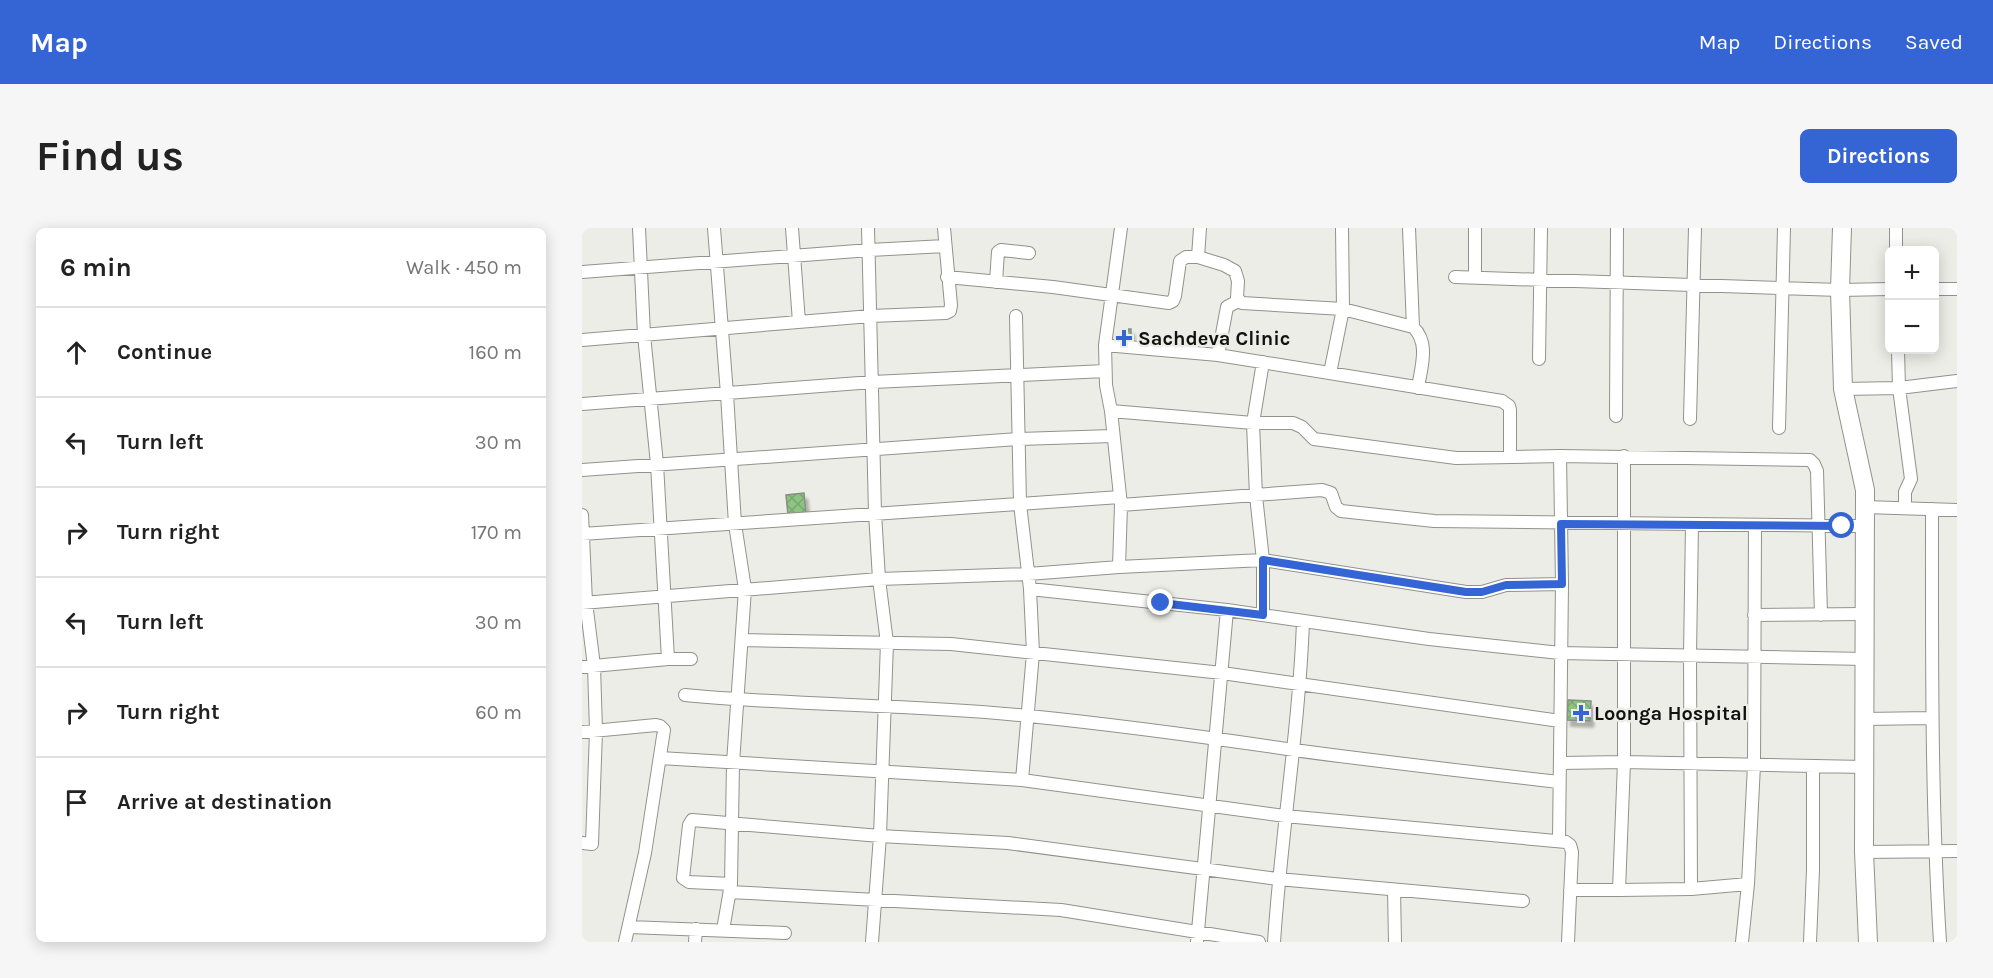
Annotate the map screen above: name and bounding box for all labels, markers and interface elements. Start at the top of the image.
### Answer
text: Map [30,26,88,59]
text: Map [1699,30,1740,54]
text: Directions [1773,30,1872,54]
text: Saved [1905,30,1963,54]
button: Directions [1800,129,1957,183]
text: Find us [36,131,184,181]
map controls [1885,246,1939,354]
button: + [1885,246,1939,300]
text: 6 min [60,252,132,283]
text: Walk · 450 m [406,256,522,279]
button: − [1885,300,1939,354]
place label: Sachdeva Clinic [1138,327,1290,350]
marker: Sachdeva Clinic [1115,329,1133,347]
icon: ahead [60,336,93,369]
text: Continue [117,339,212,365]
text: 160 m [469,341,522,364]
icon: left [60,426,93,459]
text: Turn left [117,429,204,455]
text: 30 m [475,431,522,454]
route start [1828,512,1854,538]
icon: right [60,516,93,549]
text: Turn right [117,519,220,545]
text: 170 m [471,521,522,544]
route end [1147,589,1173,615]
icon: left [60,606,93,639]
text: Turn left [117,609,204,635]
text: 30 m [475,611,522,634]
icon: right [60,696,93,729]
text: Turn right [117,699,220,725]
text: 60 m [475,701,522,724]
place label: Loonga Hospital [1594,702,1748,725]
marker: Loonga Hospital [1572,704,1590,722]
icon: arrive [60,786,93,819]
text: Arrive at destination [117,789,332,815]

